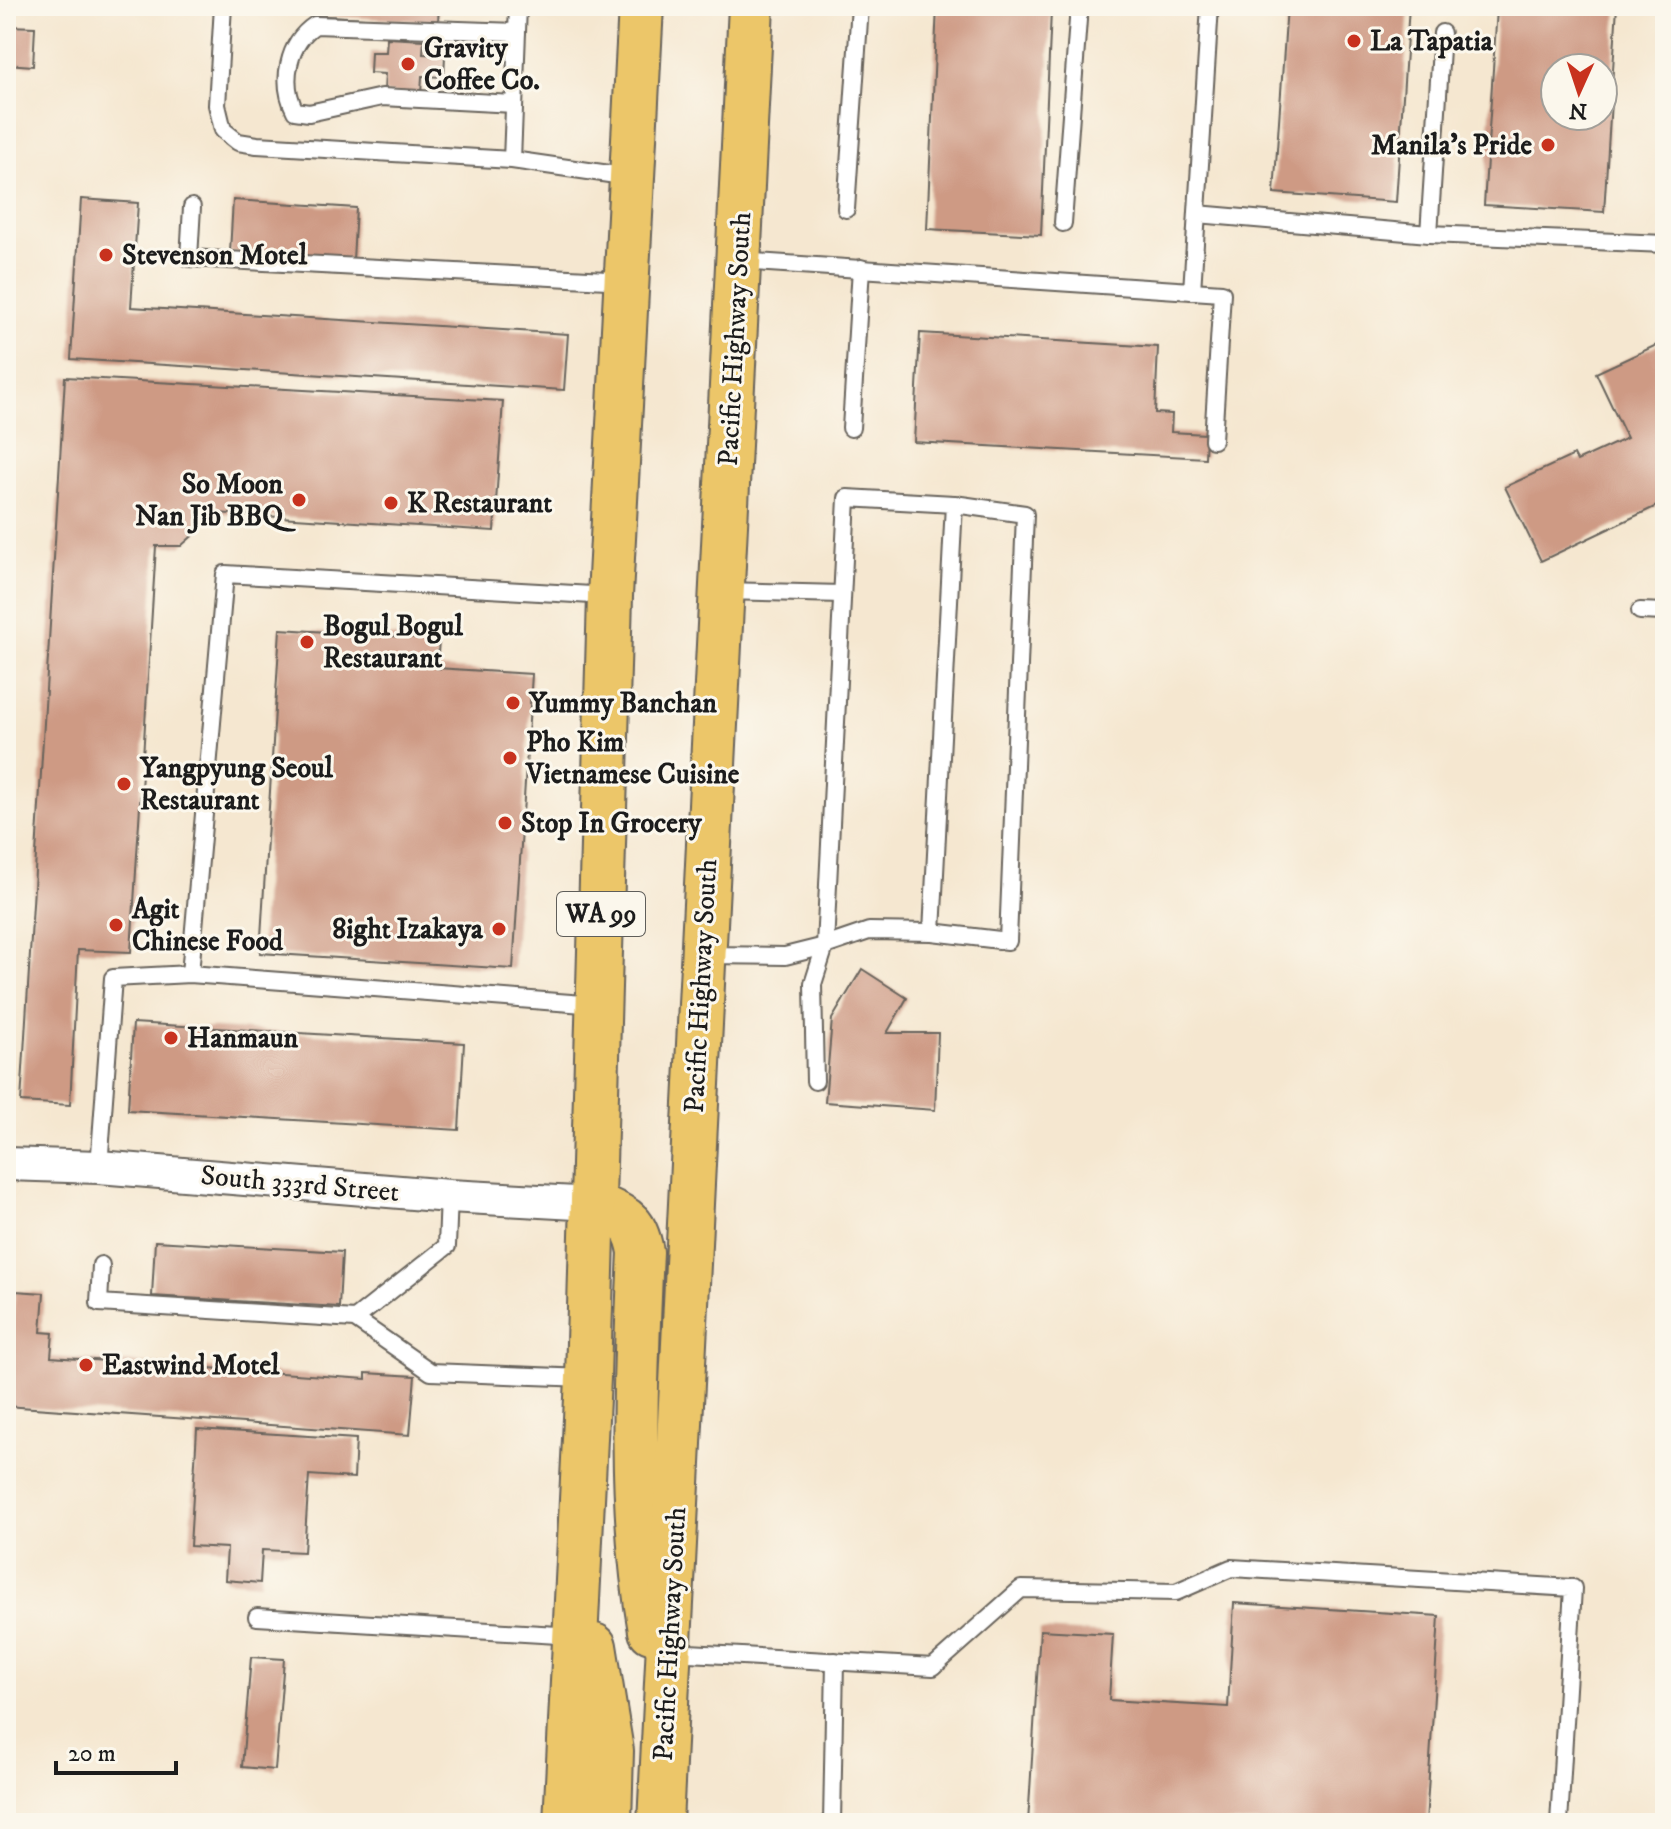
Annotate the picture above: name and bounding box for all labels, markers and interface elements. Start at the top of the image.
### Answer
place label: La Tapatia [1370,24,1494,59]
place label: Gravity Coffee Co. [424,31,540,98]
marker: La Tapatia [1345,32,1363,50]
north arrow [1539,52,1619,132]
marker: Gravity Coffee Co. [399,55,417,73]
text: N [1568,97,1588,124]
place label: Manila's Pride [1371,128,1532,163]
marker: Manila's Pride [1539,136,1557,154]
street label: Pacific Highway South [711,211,759,467]
place label: Stevenson Motel [122,238,308,273]
marker: Stevenson Motel [97,246,115,264]
place label: So Moon Nan Jib BBQ [135,467,296,534]
place label: K Restaurant [407,486,552,521]
marker: So Moon Nan Jib BBQ [290,491,308,509]
marker: K Restaurant [382,494,400,512]
place label: Bogul Bogul Restaurant [323,609,463,676]
marker: Bogul Bogul Restaurant [298,633,316,651]
place label: Yummy Banchan [528,686,717,721]
marker: Yummy Banchan [504,694,522,712]
place label: Pho Kim Vietnamese Cuisine [525,725,740,792]
marker: Pho Kim Vietnamese Cuisine [501,749,519,767]
place label: Yangpyung Seoul Restaurant [139,751,334,818]
marker: Yangpyung Seoul Restaurant [115,775,133,793]
place label: Stop In Grocery [521,806,702,841]
marker: Stop In Grocery [496,814,514,832]
street label: Pacific Highway South [677,858,725,1114]
place label: Agit Chinese Food [131,892,284,959]
road number: WA 99 [557,892,645,936]
place label: 8ight Izakaya [332,912,484,947]
marker: Agit Chinese Food [107,916,125,934]
marker: 8ight Izakaya [490,920,508,938]
place label: Hanmaun [187,1021,298,1056]
marker: Hanmaun [162,1029,180,1047]
street label: South 333rd Street [199,1158,401,1210]
place label: Eastwind Motel [102,1348,280,1383]
marker: Eastwind Motel [77,1356,95,1374]
street label: Pacific Highway South [646,1506,694,1762]
scale bar [56,1725,176,1775]
text: 20 m [68,1739,116,1769]

